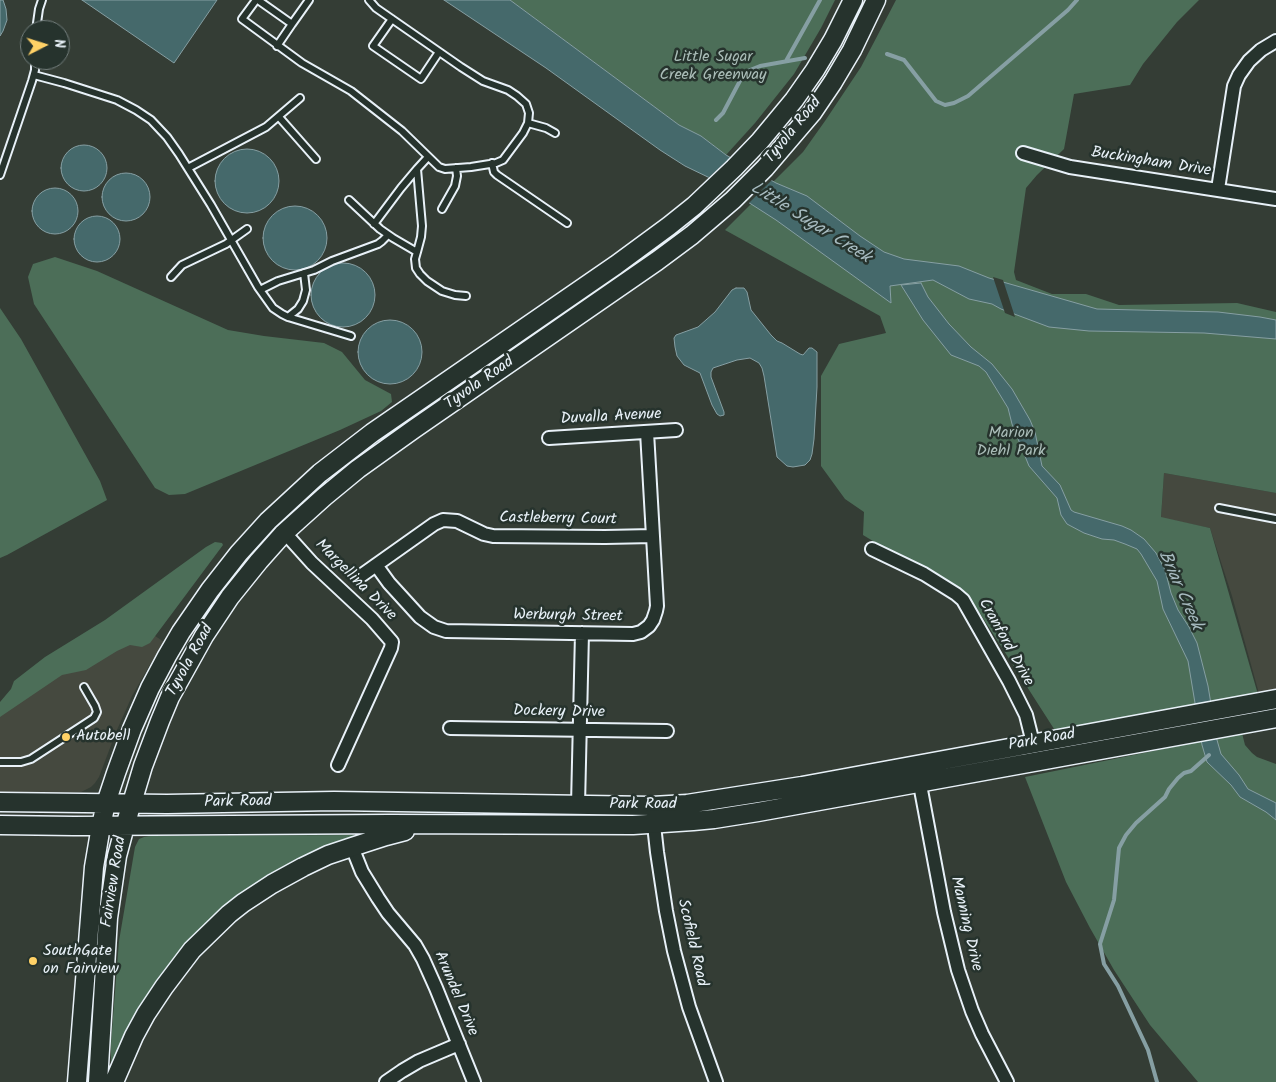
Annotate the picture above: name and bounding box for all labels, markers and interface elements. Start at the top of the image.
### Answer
north arrow [20,20,70,70]
text: N [48,38,70,49]
park label: Little Sugar Creek Greenway [660,48,766,86]
street label: Tyvola Road [761,94,827,168]
street label: Buckingham Drive [1090,144,1212,182]
water label: Little Sugar Creek [746,178,874,270]
street label: Tyvola Road [442,353,518,415]
street label: Duvalla Avenue [560,406,662,430]
park label: Marion Diehl Park [976,424,1046,462]
street label: Castleberry Court [499,509,617,531]
street label: Margellina Drive [310,536,400,626]
water label: Briar Creek [1152,548,1206,634]
street label: Cranford Drive [973,596,1037,690]
street label: Werburgh Street [513,606,623,628]
street label: Tyvola Road [163,621,219,701]
street label: Dockery Drive [513,703,605,723]
street label: Park Road [1007,726,1077,756]
place label: Autobell [76,727,130,747]
marker: Autobell [60,731,72,743]
street label: Park Road [204,793,272,813]
street label: Park Road [609,795,677,815]
street label: Fairview Road [98,835,132,929]
street label: Manning Drive [945,875,985,973]
street label: Scofield Road [672,898,710,988]
place label: SouthGate on Fairview [43,942,119,980]
street label: Arundel Drive [429,949,481,1039]
marker: SouthGate on Fairview [27,955,39,967]

